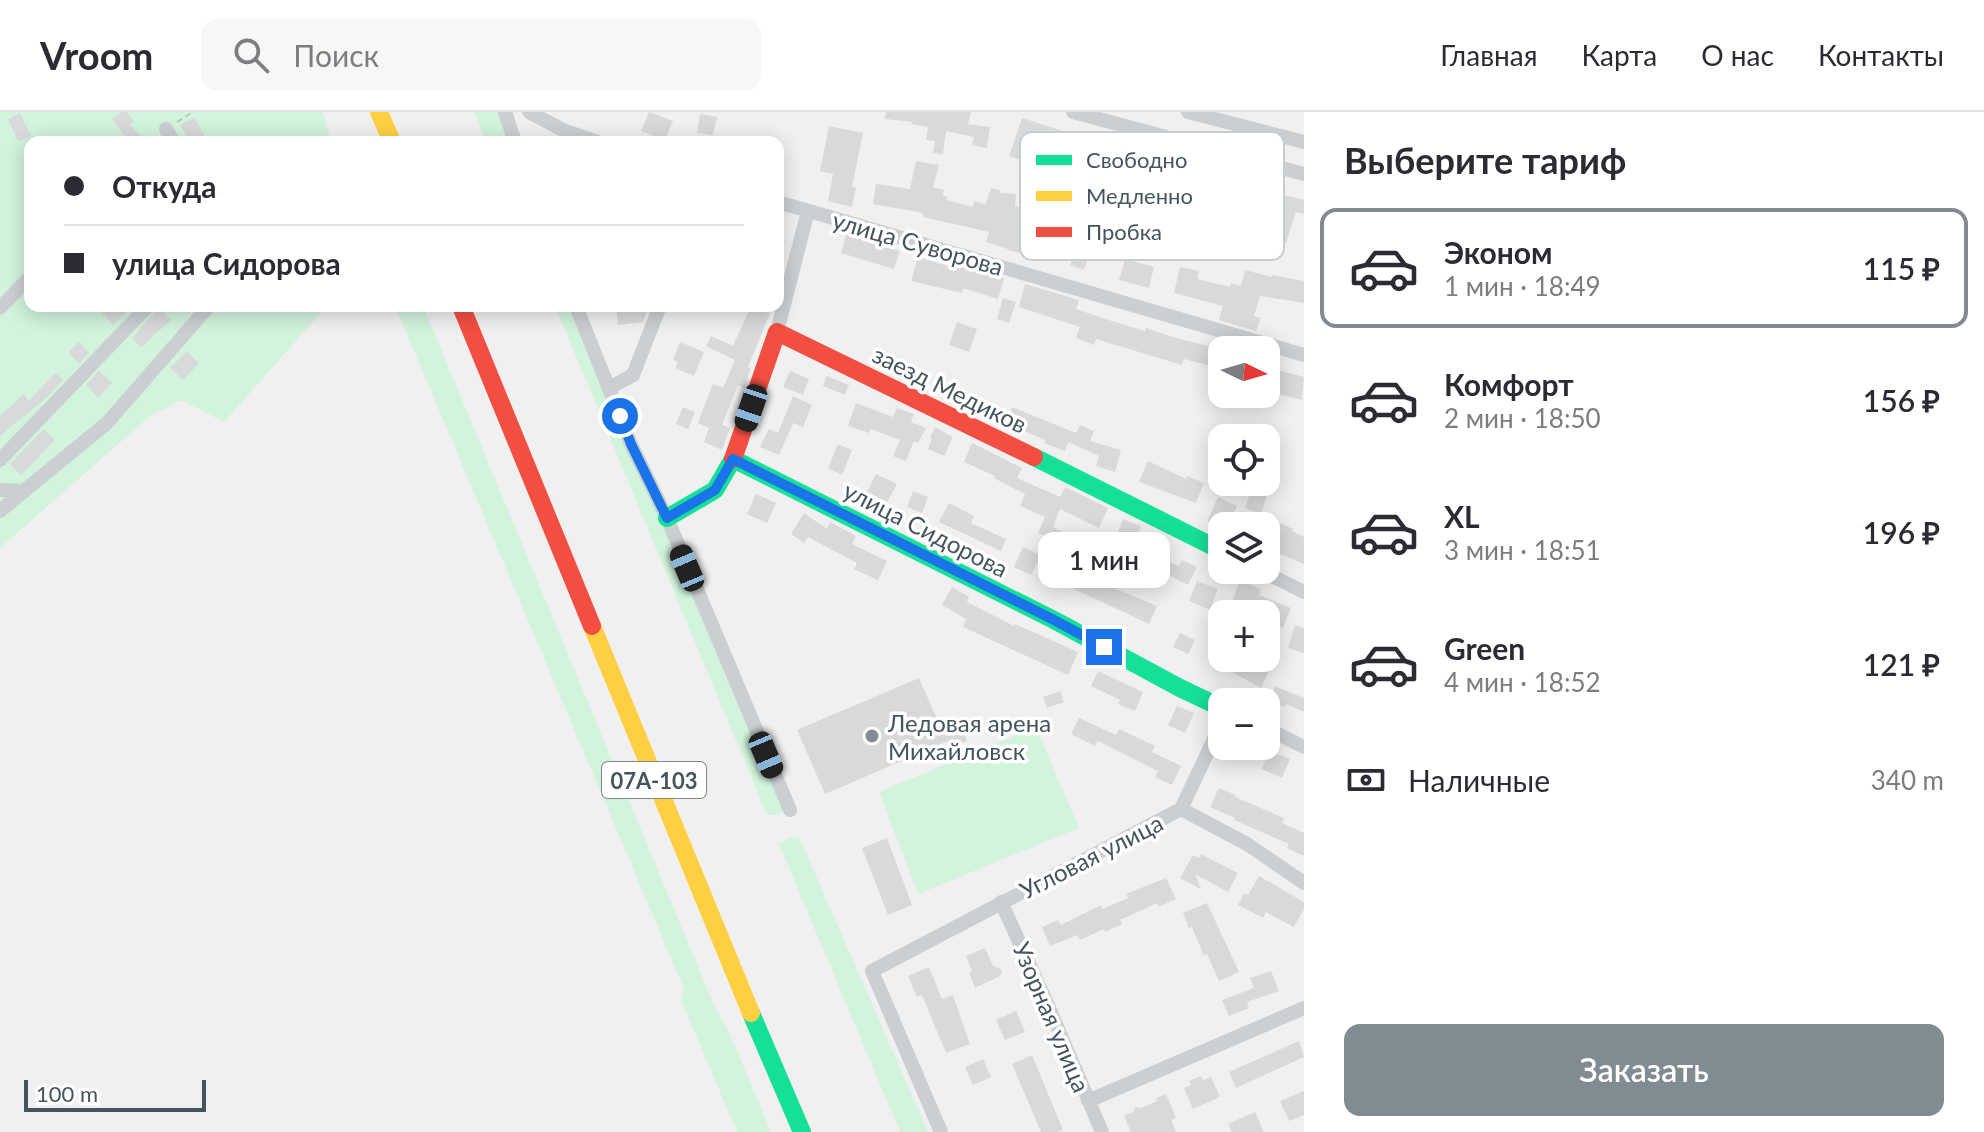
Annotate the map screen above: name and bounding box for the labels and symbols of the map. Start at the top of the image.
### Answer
legend [1020,132,1284,260]
text: Свободно [1086,146,1187,173]
text: Медленно [1086,182,1193,209]
street label: улица Суворова [829,205,1007,281]
text: Пробка [1086,218,1162,245]
north arrow [1208,336,1280,408]
street label: заезд Медиков [868,339,1032,439]
car [732,381,770,435]
route start [602,398,638,434]
street label: улица Сидорова [839,475,1013,583]
callout: 1 мин [1038,531,1170,587]
car [667,541,707,595]
route end [1086,629,1122,665]
place label: Ледовая арена Михайловск [887,708,1051,765]
marker: Ледовая арена Михайловск [863,727,881,745]
car [746,728,786,782]
road number: 07А-103 [602,762,706,798]
street label: Угловая улица [1015,807,1167,905]
street label: Узорная улица [1007,938,1097,1096]
scale bar [24,1076,206,1112]

